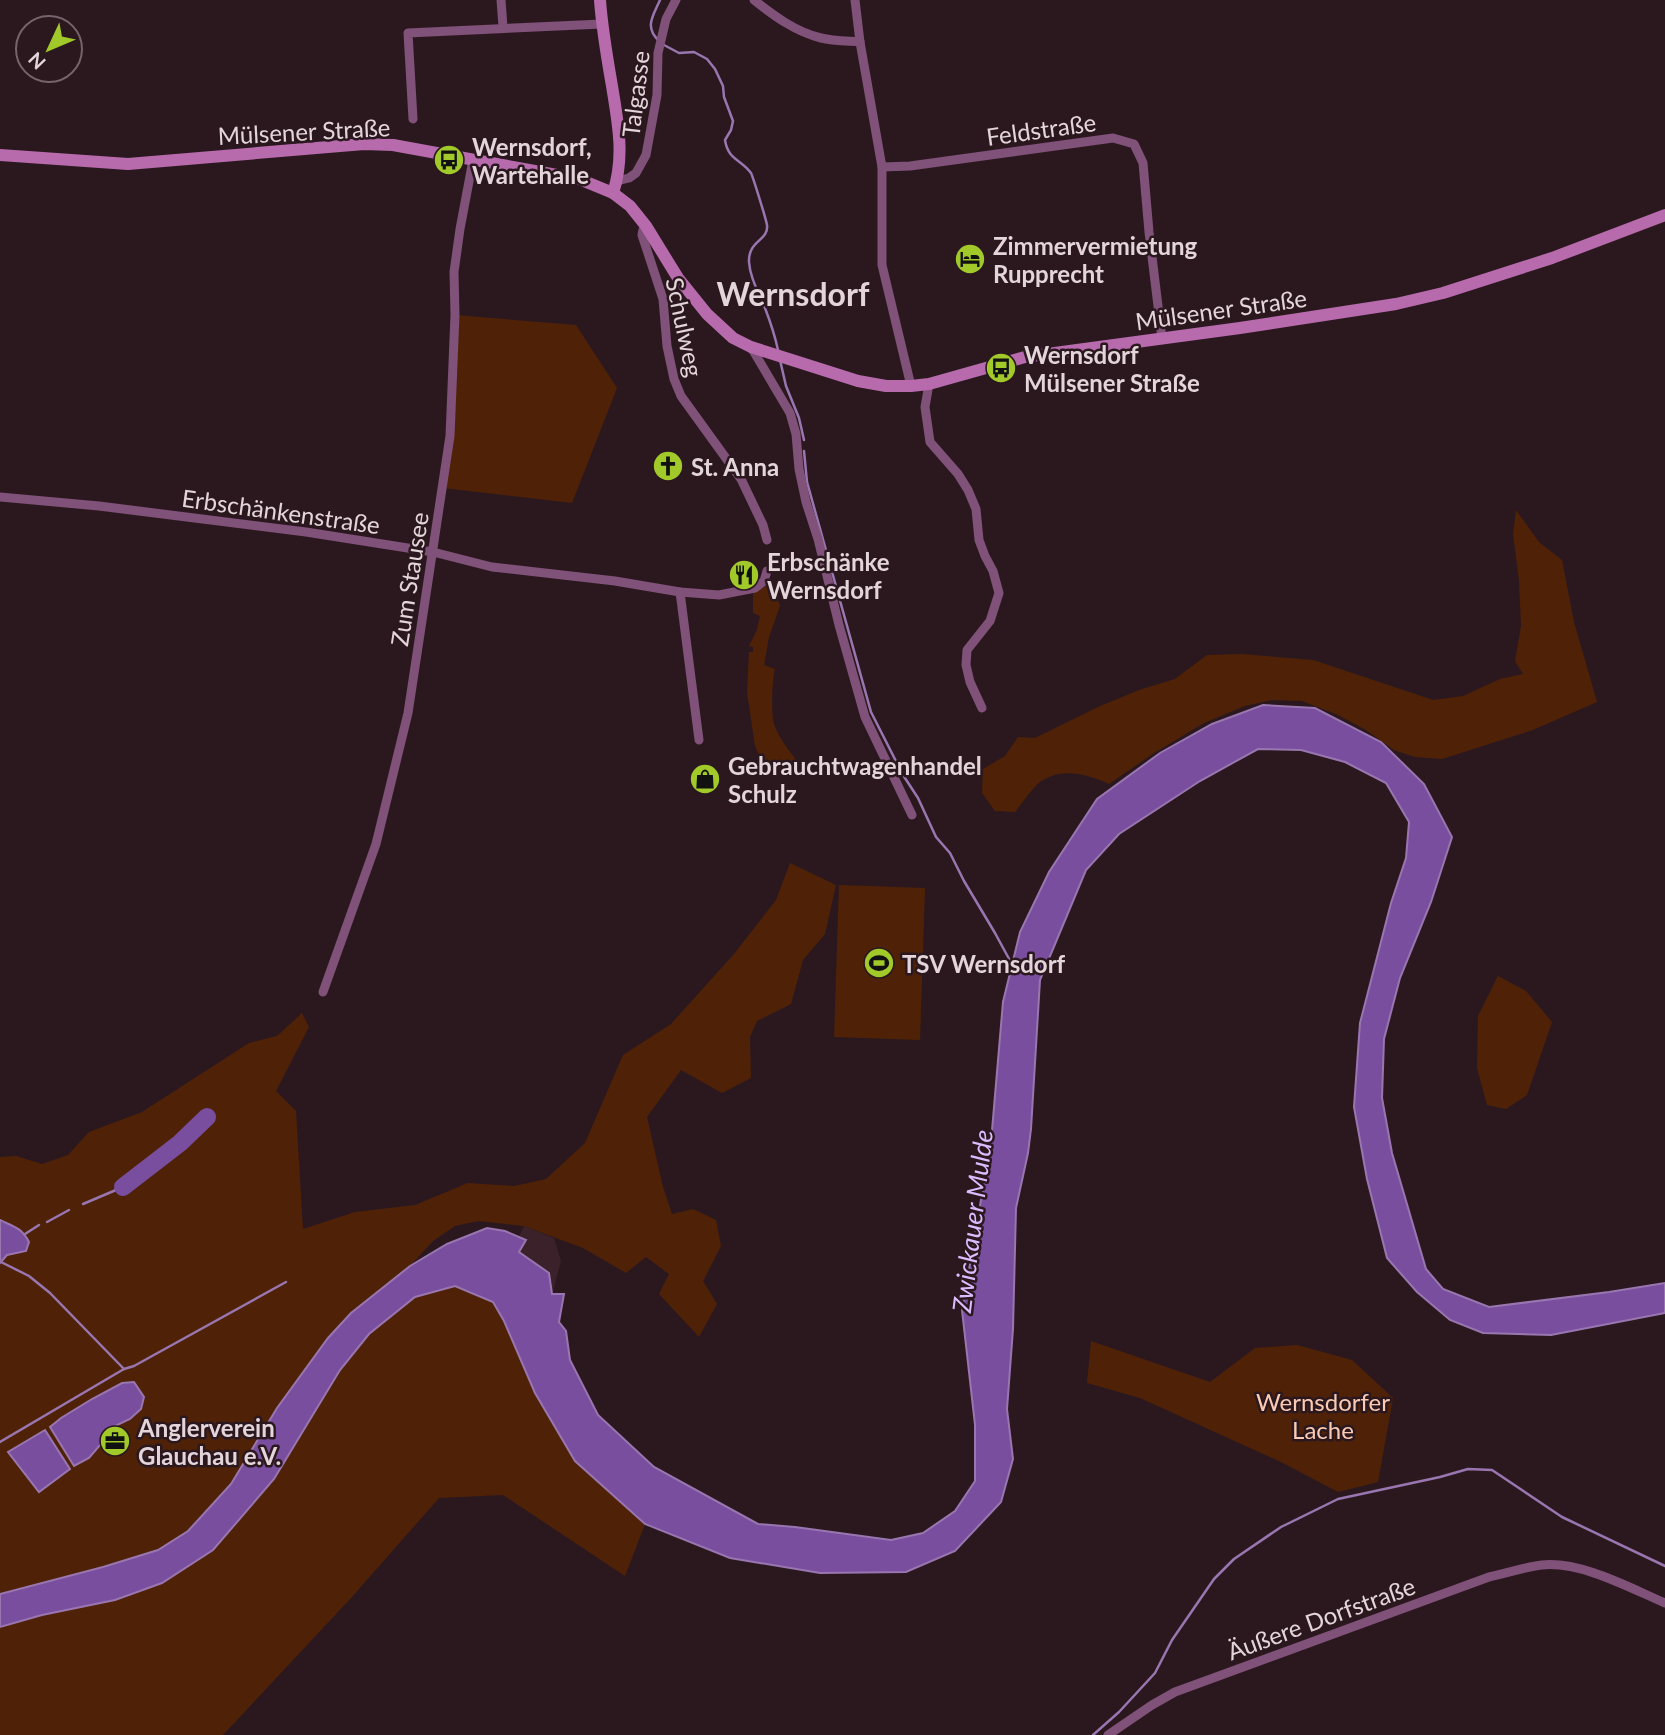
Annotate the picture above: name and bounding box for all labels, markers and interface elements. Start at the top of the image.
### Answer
north arrow [14,14,84,84]
text: N [23,48,50,74]
street label: Talgasse [615,49,655,139]
street label: Feldstraße [984,107,1098,151]
street label: Mülsener Straße [217,112,391,150]
place label: Wernsdorf, Wartehalle [472,132,592,189]
bus stop icon: Wernsdorf, Wartehalle [432,143,466,177]
place label: Zimmervermietung Rupprecht [993,231,1198,288]
hotel icon: Zimmervermietung Rupprecht [953,242,987,276]
district label: Wernsdorf [717,274,870,313]
street label: Schulweg [660,275,710,379]
street label: Mülsener Straße [1133,283,1309,335]
place label: Wernsdorf Mülsener Straße [1024,340,1200,397]
bus stop icon: Wernsdorf Mülsener Straße [984,351,1018,385]
church icon: St. Anna [651,449,685,483]
place label: St. Anna [691,452,779,481]
street label: Erbschänkenstraße [180,483,382,539]
street label: Zum Stausee [384,510,434,648]
place label: Erbschänke Wernsdorf [767,547,890,604]
restaurant icon: Erbschänke Wernsdorf [727,558,761,592]
place label: Gebrauchtwagenhandel Schulz [728,751,982,808]
shop icon: Gebrauchtwagenhandel Schulz [688,762,722,796]
sports icon: TSV Wernsdorf [862,946,896,980]
place label: TSV Wernsdorf [902,949,1066,978]
water label: Zwickauer Mulde [945,1128,999,1315]
park label: Wernsdorfer Lache [1256,1387,1390,1444]
place label: Anglerverein Glauchau e.V. [137,1413,281,1470]
office icon: Anglerverein Glauchau e.V. [98,1424,132,1458]
street label: Äußere Dorfstraße [1223,1571,1419,1665]

